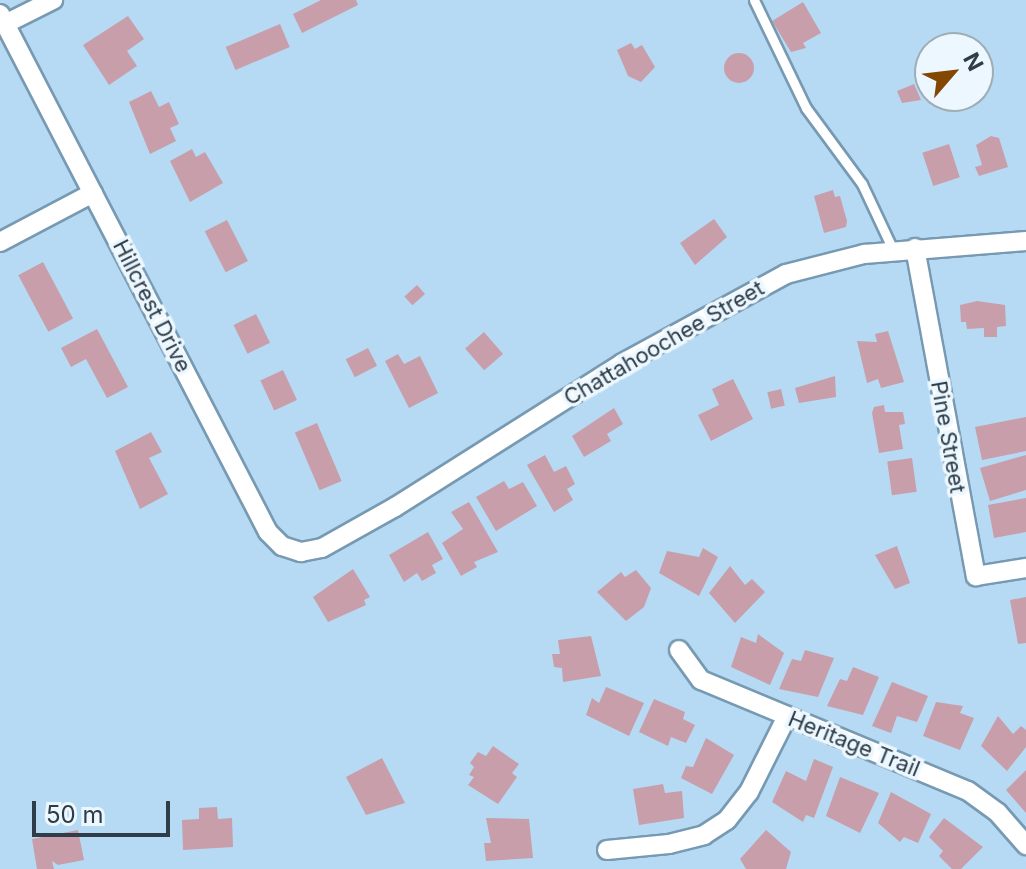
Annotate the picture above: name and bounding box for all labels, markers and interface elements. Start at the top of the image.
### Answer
north arrow [914,32,994,112]
text: N [958,48,989,75]
street label: Hillcrest Drive [107,235,197,377]
street label: Chattahoochee Street [559,275,769,411]
street label: Pine Street [925,379,971,495]
street label: Heritage Trail [784,706,924,782]
scale bar [36,785,174,835]
text: 50 m [46,800,104,829]

